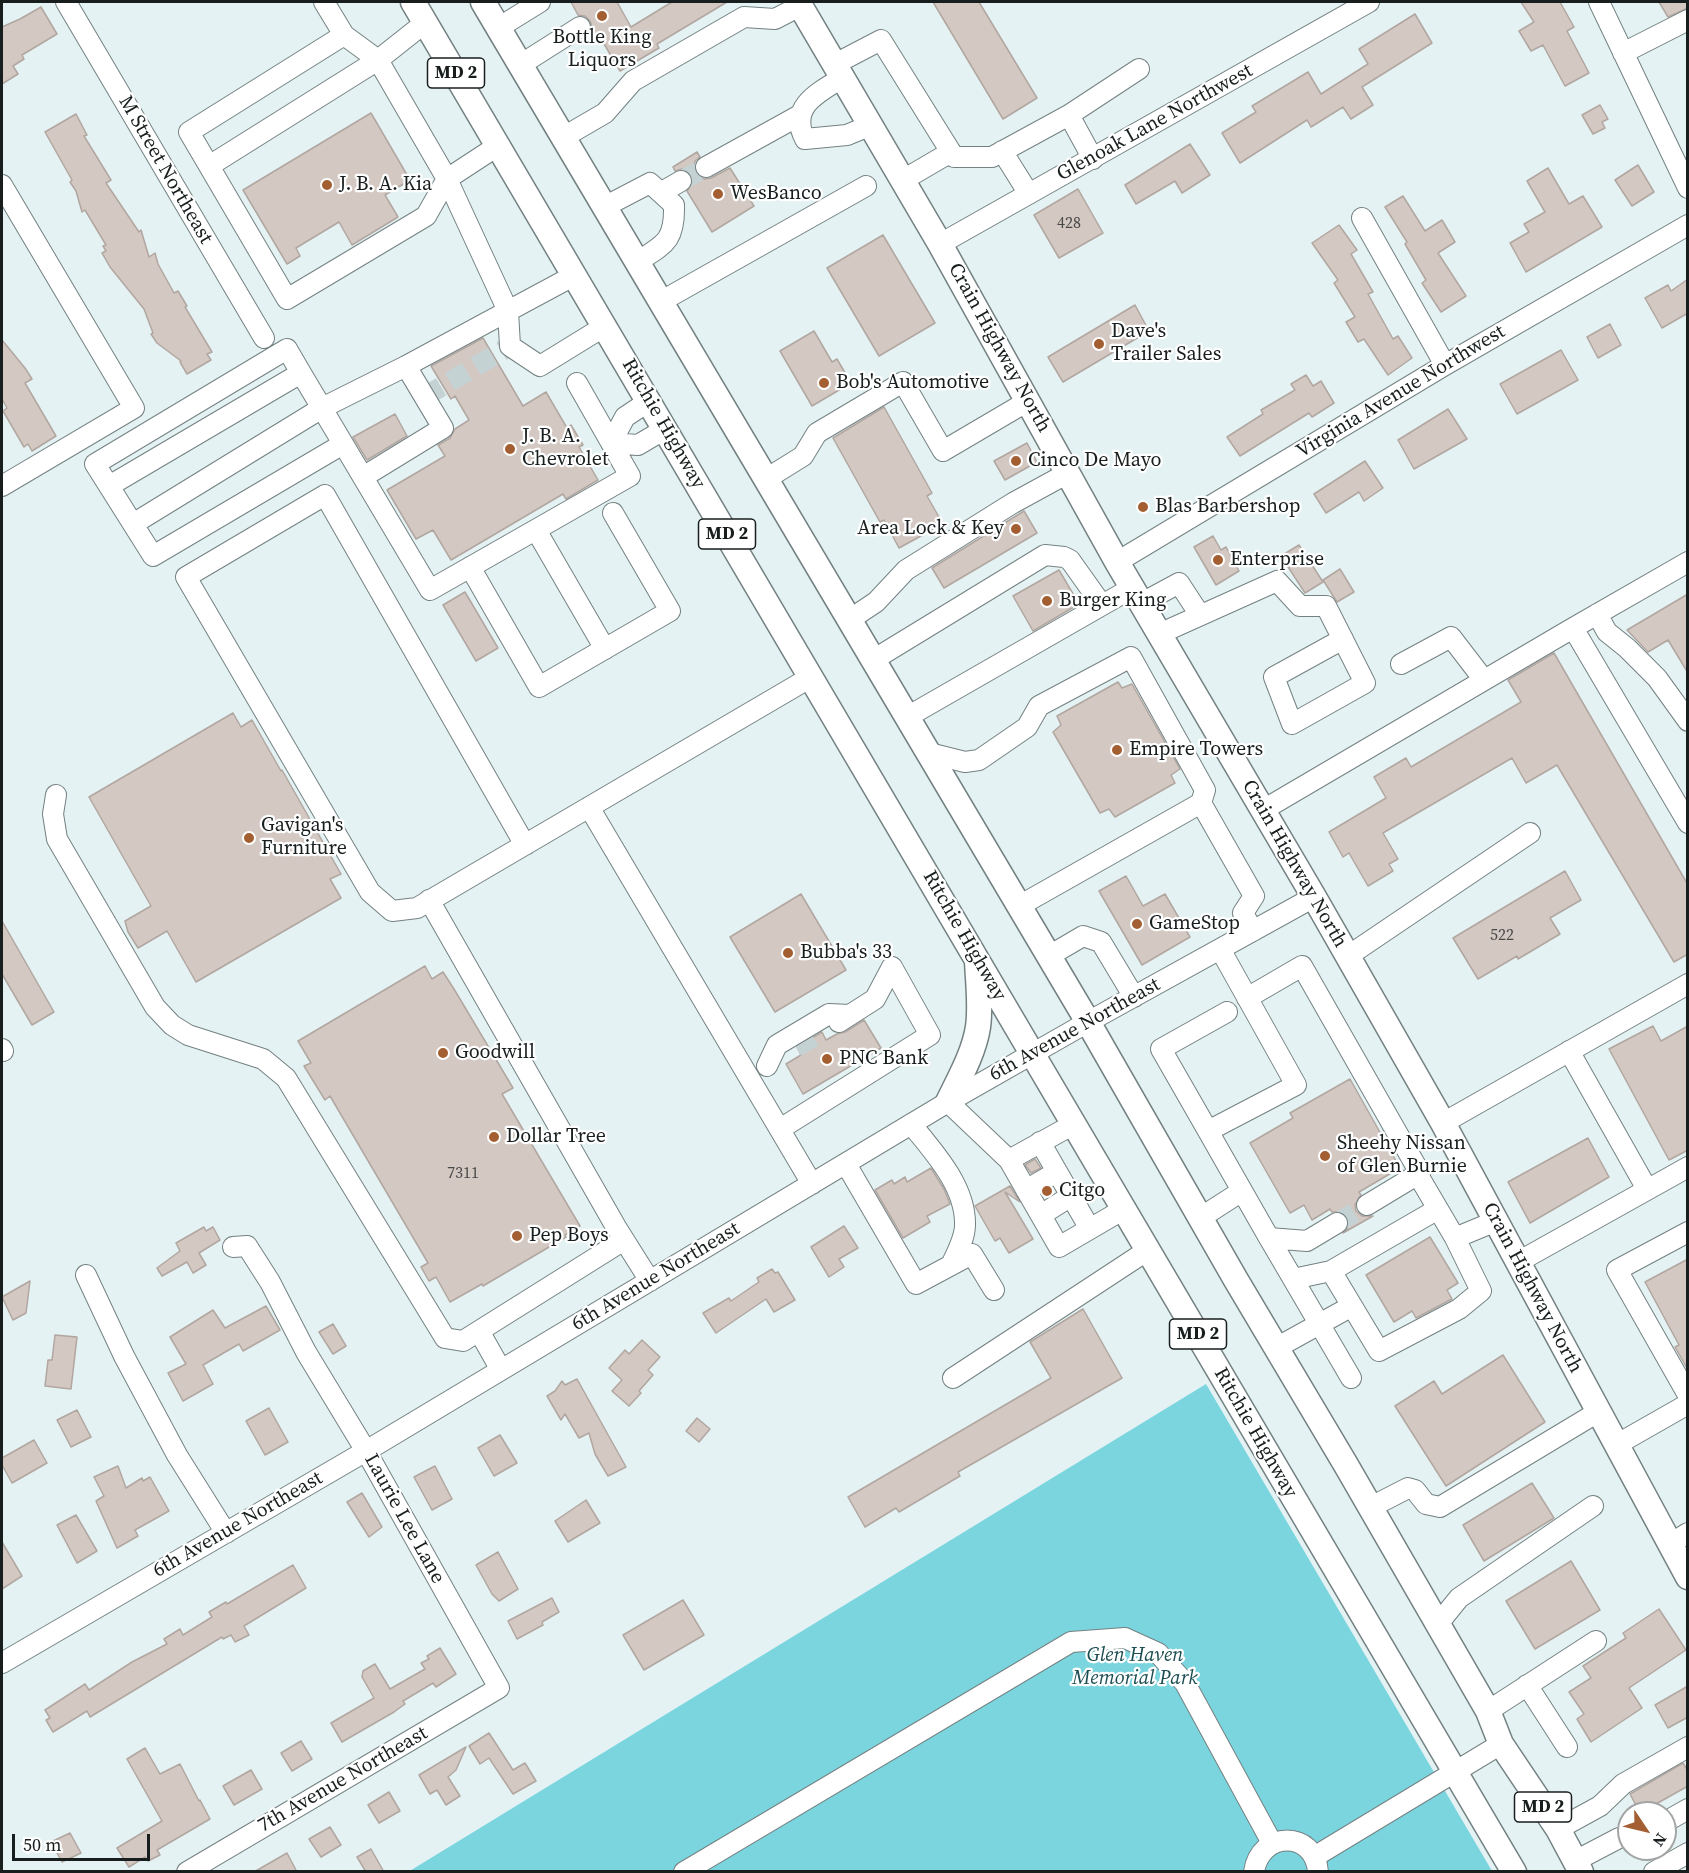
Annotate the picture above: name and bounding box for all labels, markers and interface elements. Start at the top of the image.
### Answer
marker: Bottle King Liquors [595,9,609,23]
place label: Bottle King Liquors [552,26,652,73]
road number: MD 2 [428,58,484,88]
street label: Glenoak Lane Northwest [1053,59,1257,187]
street label: M Street Northeast [113,92,217,248]
place label: J. B. A. Kia [339,173,432,197]
marker: J. B. A. Kia [320,178,334,192]
place label: WesBanco [730,182,822,206]
marker: WesBanco [711,187,725,201]
house number: 428 [1057,214,1081,234]
street label: Crain Highway North [943,259,1055,437]
place label: Dave's Trailer Sales [1111,320,1221,367]
street label: Virginia Avenue Northwest [1292,320,1510,464]
marker: Dave's Trailer Sales [1092,337,1106,351]
street label: Ritchie Highway [616,355,710,493]
place label: Bob's Automotive [836,371,989,395]
marker: Bob's Automotive [817,376,831,390]
place label: J. B. A. Chevrolet [522,425,608,472]
marker: J. B. A. Chevrolet [503,442,517,456]
place label: Cinco De Mayo [1028,449,1162,473]
marker: Cinco De Mayo [1009,454,1023,468]
place label: Blas Barbershop [1155,495,1300,519]
marker: Blas Barbershop [1136,500,1150,514]
place label: Area Lock & Key [857,517,1004,541]
road number: MD 2 [698,519,756,549]
marker: Area Lock & Key [1009,522,1023,536]
place label: Enterprise [1230,548,1324,572]
marker: Enterprise [1211,553,1225,567]
place label: Burger King [1059,589,1166,613]
marker: Burger King [1040,594,1054,608]
place label: Empire Towers [1129,738,1263,762]
marker: Empire Towers [1110,743,1124,757]
street label: Crain Highway North [1236,776,1352,952]
place label: Gavigan's Furniture [261,814,347,861]
marker: Gavigan's Furniture [242,831,256,845]
street label: Ritchie Highway [917,867,1011,1005]
place label: GameStop [1149,912,1240,936]
marker: GameStop [1130,917,1144,931]
house number: 522 [1490,926,1514,946]
place label: Bubba's 33 [800,941,892,965]
marker: Bubba's 33 [781,946,795,960]
street label: 6th Avenue Northeast [985,973,1165,1087]
place label: Goodwill [455,1041,535,1065]
marker: Goodwill [436,1046,450,1060]
place label: PNC Bank [839,1047,928,1071]
marker: PNC Bank [820,1052,834,1066]
place label: Dollar Tree [506,1125,606,1149]
marker: Dollar Tree [487,1130,501,1144]
place label: Sheehy Nissan of Glen Burnie [1337,1132,1467,1179]
marker: Sheehy Nissan of Glen Burnie [1318,1149,1332,1163]
house number: 7311 [447,1164,479,1184]
place label: Citgo [1059,1179,1105,1203]
marker: Citgo [1040,1184,1054,1198]
street label: Crain Highway North [1477,1199,1587,1377]
street label: 6th Avenue Northeast [568,1217,744,1337]
place label: Pep Boys [529,1224,609,1248]
marker: Pep Boys [510,1229,524,1243]
road number: MD 2 [1170,1319,1226,1349]
street label: Ritchie Highway [1208,1364,1302,1502]
street label: Laurie Lee Lane [359,1450,449,1588]
street label: 6th Avenue Northeast [149,1467,327,1583]
park label: Glen Haven Memorial Park [1072,1644,1198,1691]
street label: 7th Avenue Northeast [254,1722,432,1838]
road number: MD 2 [1514,1792,1572,1822]
north arrow [1617,1801,1677,1861]
scale bar [15,1822,153,1860]
text: N [1648,1829,1672,1851]
text: 50 m [23,1832,61,1857]

